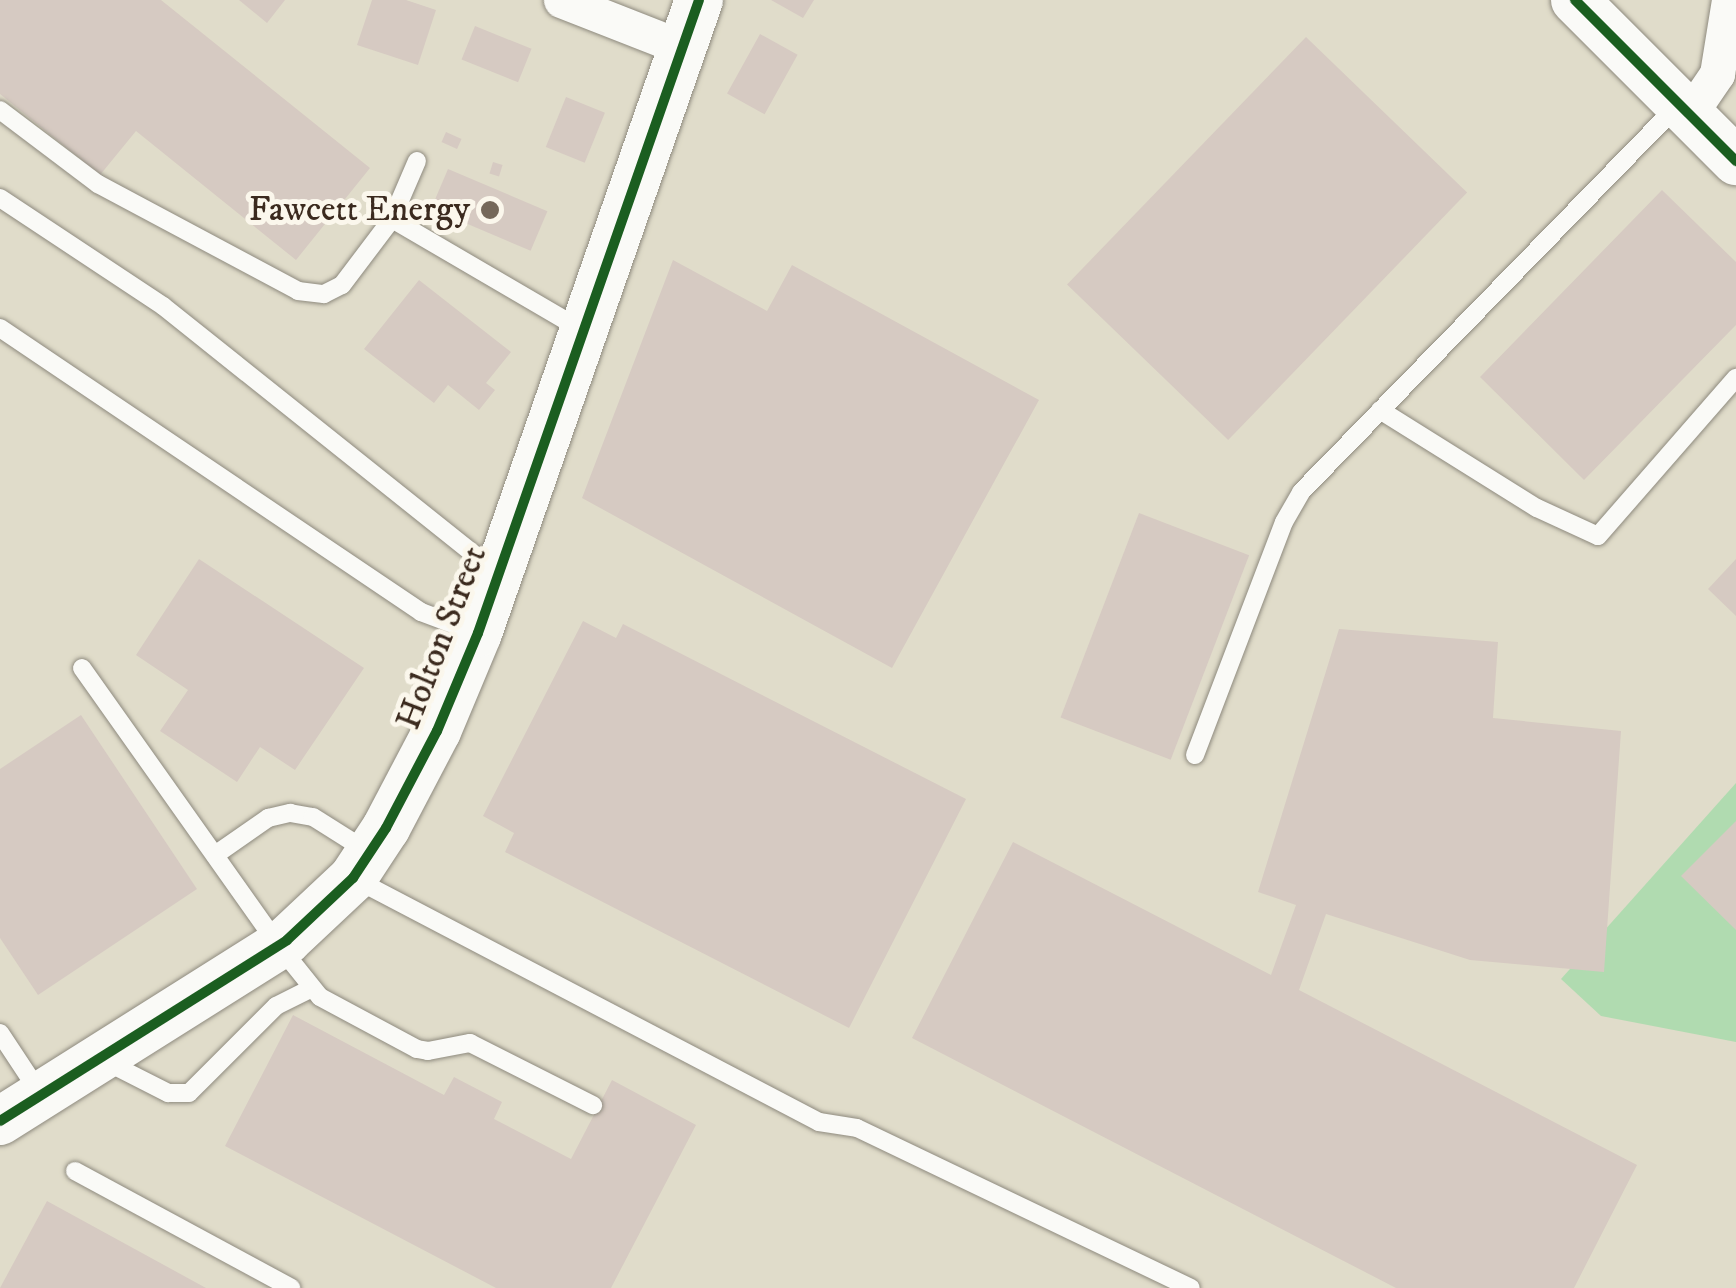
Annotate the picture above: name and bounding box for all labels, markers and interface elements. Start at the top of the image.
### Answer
place label: Fawcett Energy [249,189,470,231]
marker: Fawcett Energy [479,199,501,221]
street label: Holton Street [388,540,496,736]

